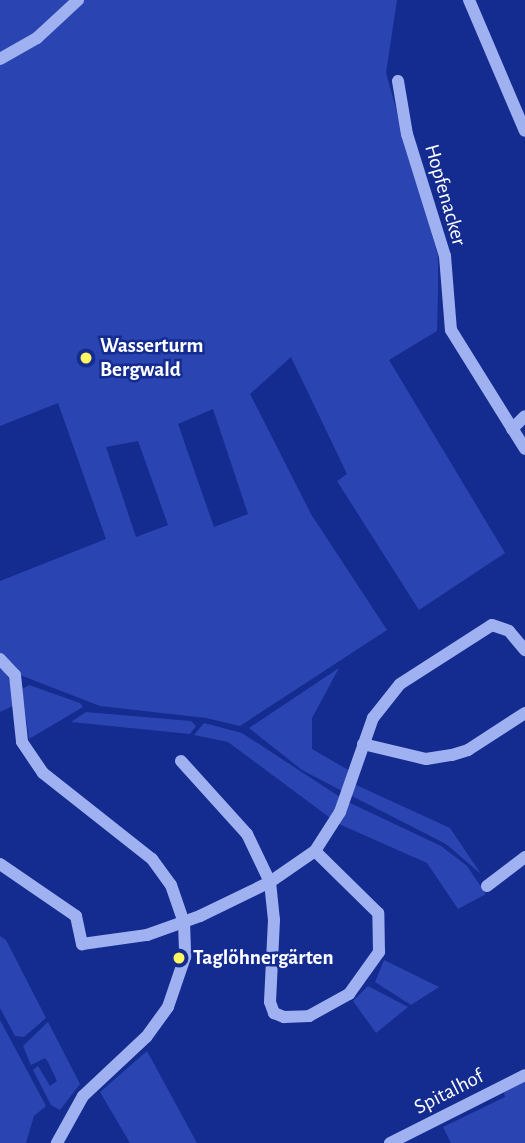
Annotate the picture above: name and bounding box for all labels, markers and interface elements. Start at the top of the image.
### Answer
street label: Hopfenacker [418,141,472,249]
place label: Wasserturm Bergwald [100,333,203,383]
marker: Wasserturm Bergwald [78,350,94,366]
place label: Taglöhnergärten [193,945,334,971]
marker: Taglöhnergärten [171,950,187,966]
street label: Spitalhof [410,1064,488,1120]

